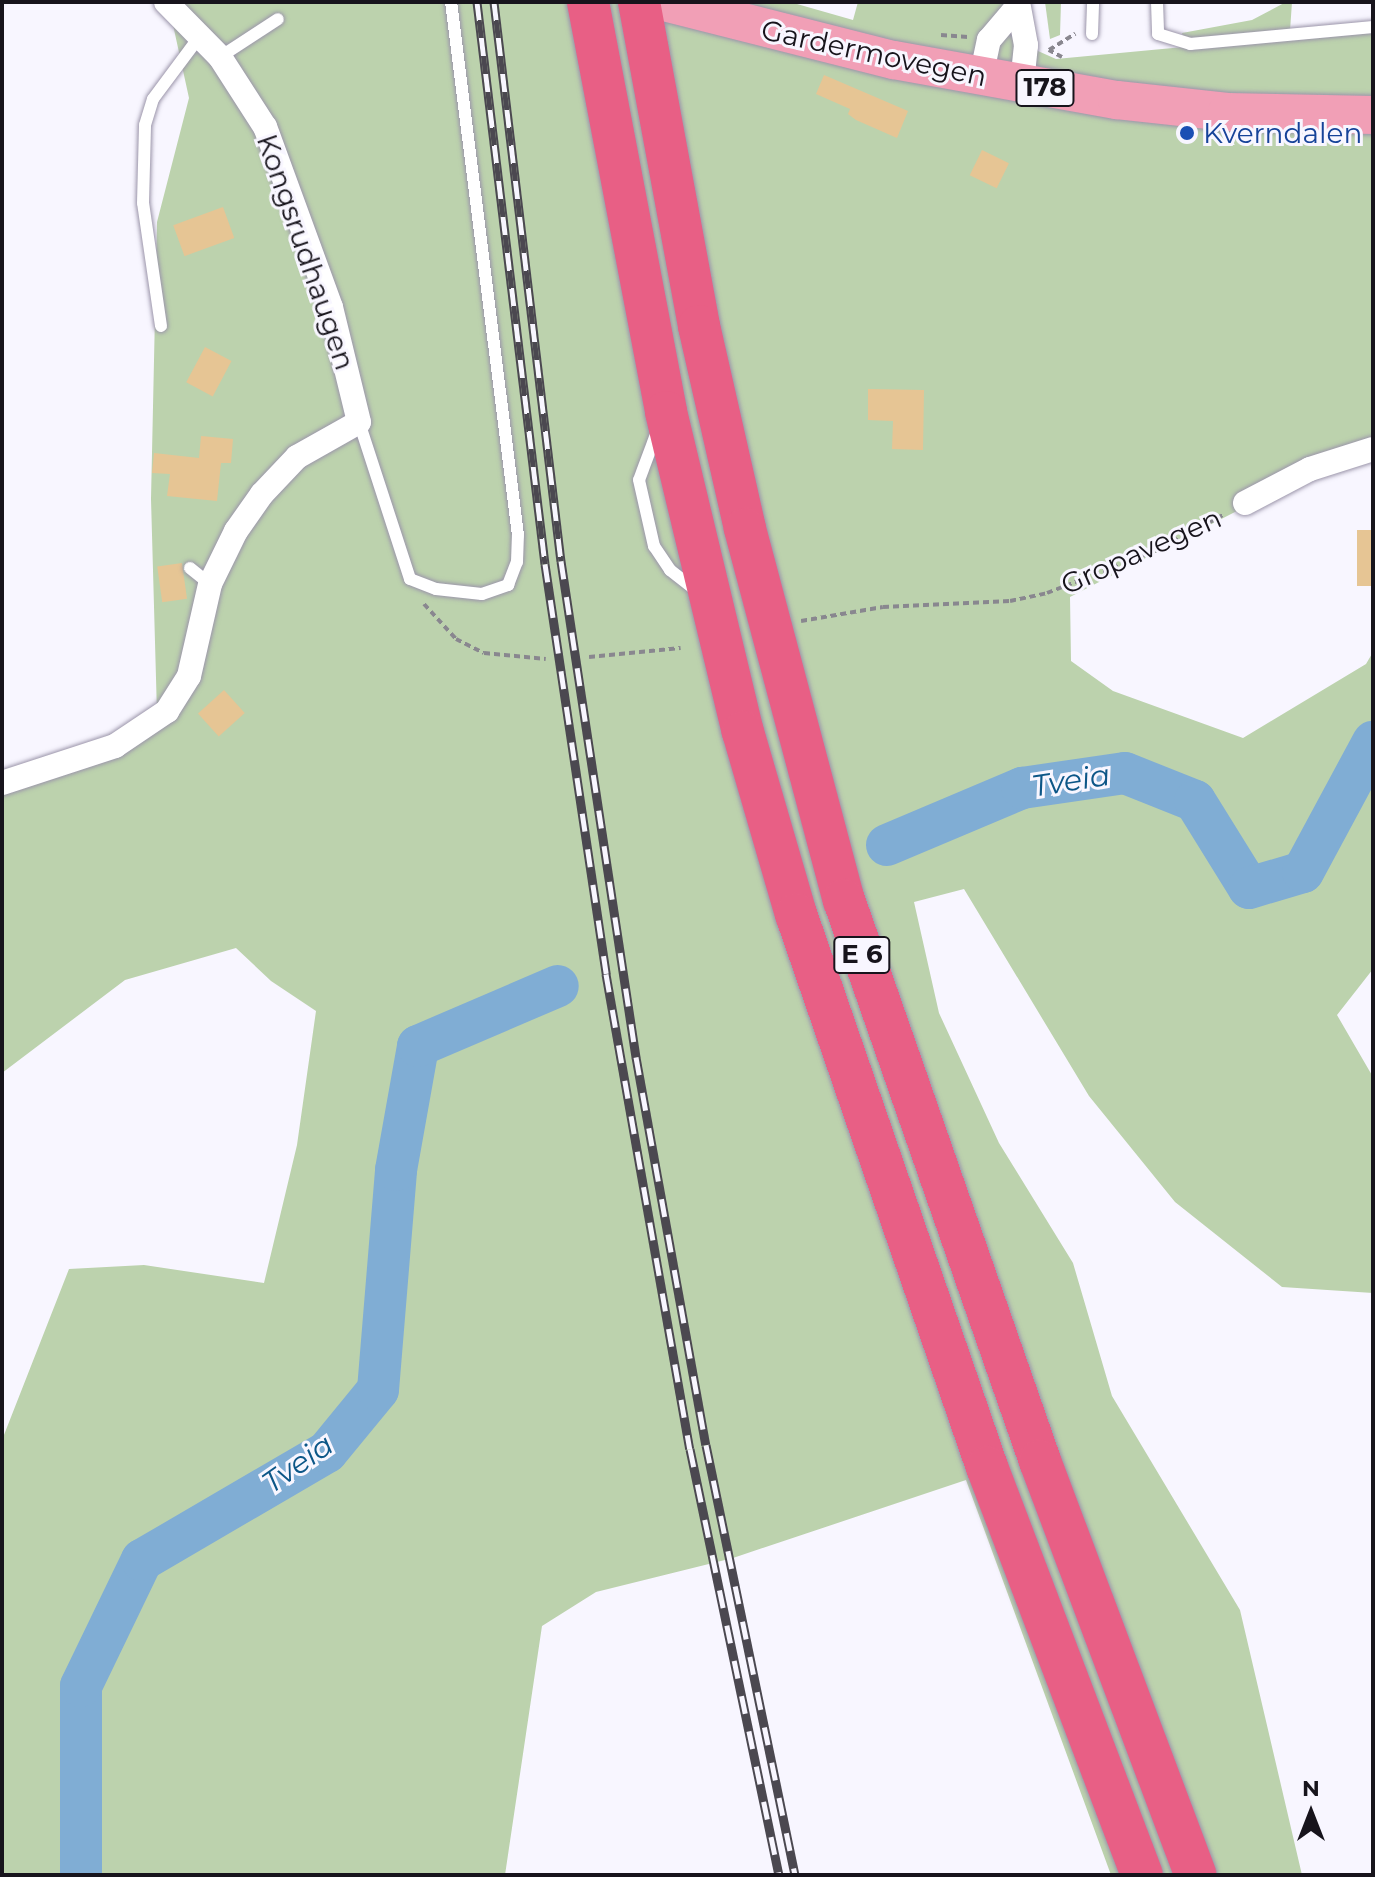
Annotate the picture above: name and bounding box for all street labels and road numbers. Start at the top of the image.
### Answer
street label: Gardermovegen [758,13,990,93]
road number: 178 [1015,66,1075,110]
street label: Kongsrudhaugen [250,130,362,374]
street label: Gropavegen [1056,501,1226,601]
road number: E 6 [832,933,892,977]

